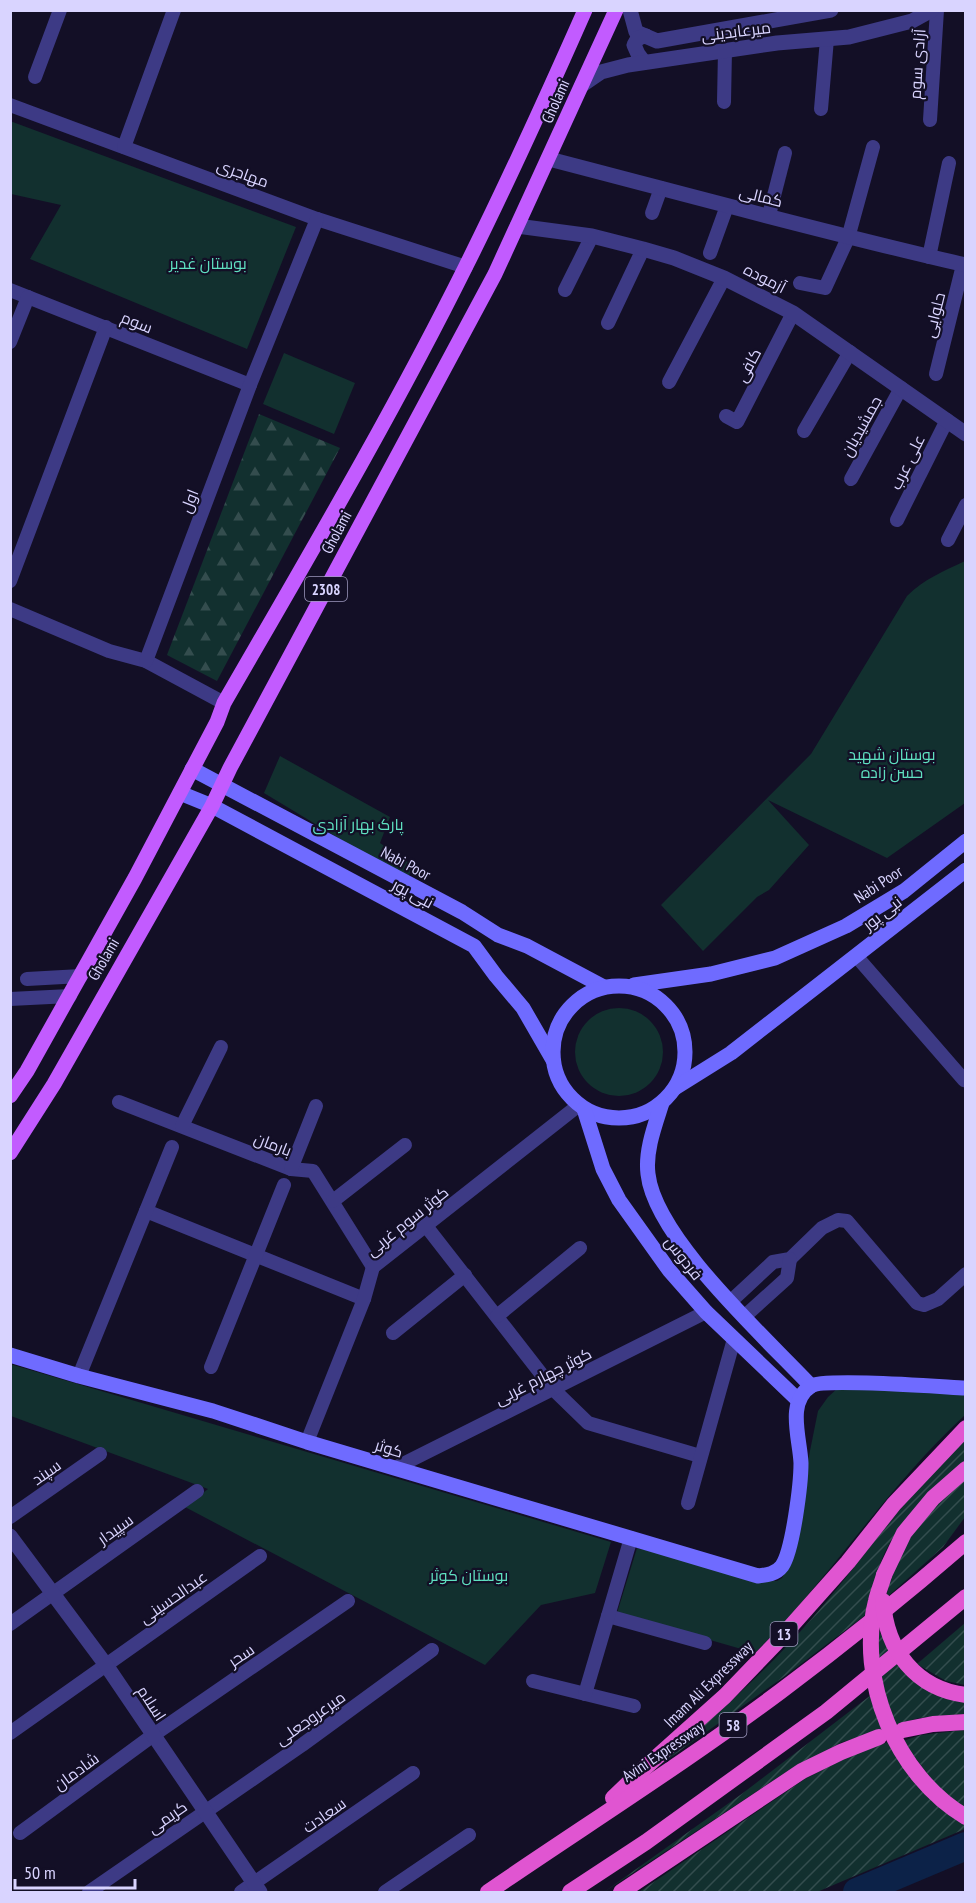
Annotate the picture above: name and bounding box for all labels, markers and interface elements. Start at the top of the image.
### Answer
street label: میرعابدینی [700,17,772,46]
street label: آزادی سوم [905,27,931,100]
street label: Gholami [537,76,573,126]
street label: مهاجری [214,154,272,192]
street label: کمالی [737,181,785,212]
park label: بوستان غدیر [168,253,247,274]
street label: آزموده [740,259,790,297]
street label: حلوایی [919,290,950,340]
street label: سوم [117,307,156,339]
street label: کافی [731,345,766,386]
street label: جمشیدیان [836,392,887,460]
street label: علی عرب [885,431,930,493]
street label: اول [175,486,204,516]
street label: Gholami [316,507,356,557]
road number: 2308 [305,577,347,601]
park label: بوستان شهید حسن زاده [848,744,936,783]
park label: پارک بهار آزادی [312,814,404,836]
street label: Nabi Poor [378,842,435,885]
street label: Nabi Poor [850,861,907,907]
street label: نبی پور [387,873,437,914]
street label: نبی پور [858,891,907,937]
street label: Gholami [83,934,123,984]
street label: بارمان [251,1128,295,1161]
street label: کوثر سوم غربی [362,1182,454,1262]
street label: فردوس [660,1232,707,1285]
street label: کوثر چهارم غربی [491,1343,596,1411]
street label: کوثر [372,1434,405,1462]
street label: سپند [27,1455,65,1490]
street label: سپیدار [92,1509,138,1550]
park label: بوستان کوثر [429,1565,508,1586]
street label: عبدالحسینی [135,1566,211,1628]
road number: 13 [770,1622,798,1646]
street label: Imam Ali Expressway [659,1636,757,1732]
street label: سحر [223,1639,258,1672]
street label: اسلام [132,1681,171,1726]
street label: میرعروجعلی [271,1687,349,1750]
road number: 58 [720,1713,746,1737]
street label: Avini Expressway [618,1716,708,1786]
street label: شادمان [49,1748,103,1795]
street label: سعادت [298,1793,350,1837]
street label: کریمی [143,1796,191,1839]
scale bar [15,1852,135,1890]
text: 50 m [24,1861,56,1884]

